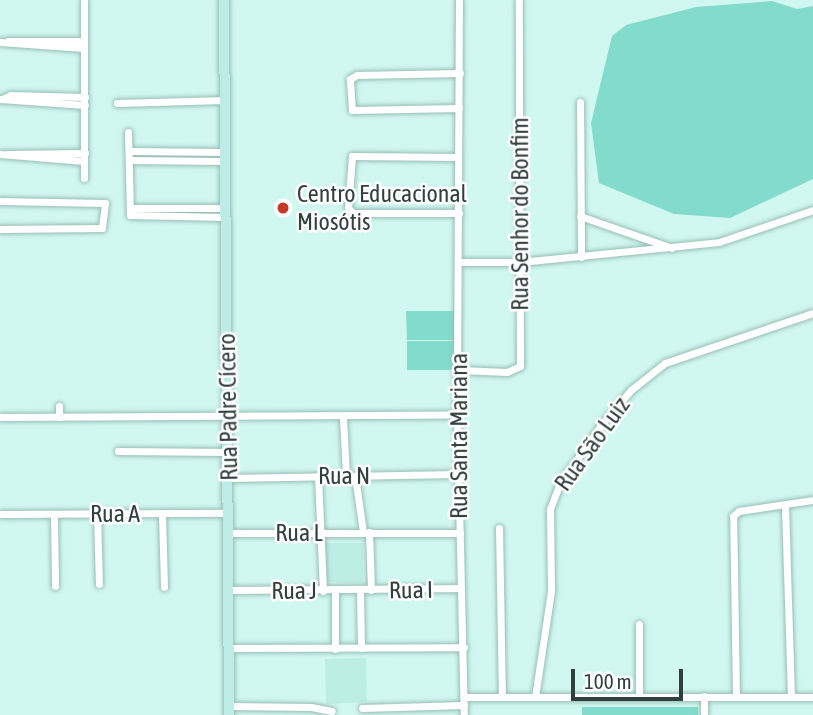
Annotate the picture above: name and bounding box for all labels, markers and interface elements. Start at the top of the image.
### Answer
street label: Rua Senhor do Bonfim [506,117,534,311]
place label: Centro Educacional Miosótis [297,180,467,236]
marker: Centro Educacional Miosótis [275,200,291,216]
street label: Rua Padre Cícero [212,333,244,481]
street label: Rua Santa Mariana [445,353,473,519]
street label: Rua São Luiz [548,391,636,497]
street label: Rua N [318,462,370,490]
street label: Rua A [90,500,140,528]
street label: Rua L [275,519,323,547]
street label: Rua I [389,575,433,605]
street label: Rua J [271,577,317,605]
scale bar [575,656,687,700]
text: 100 m [584,669,632,693]

